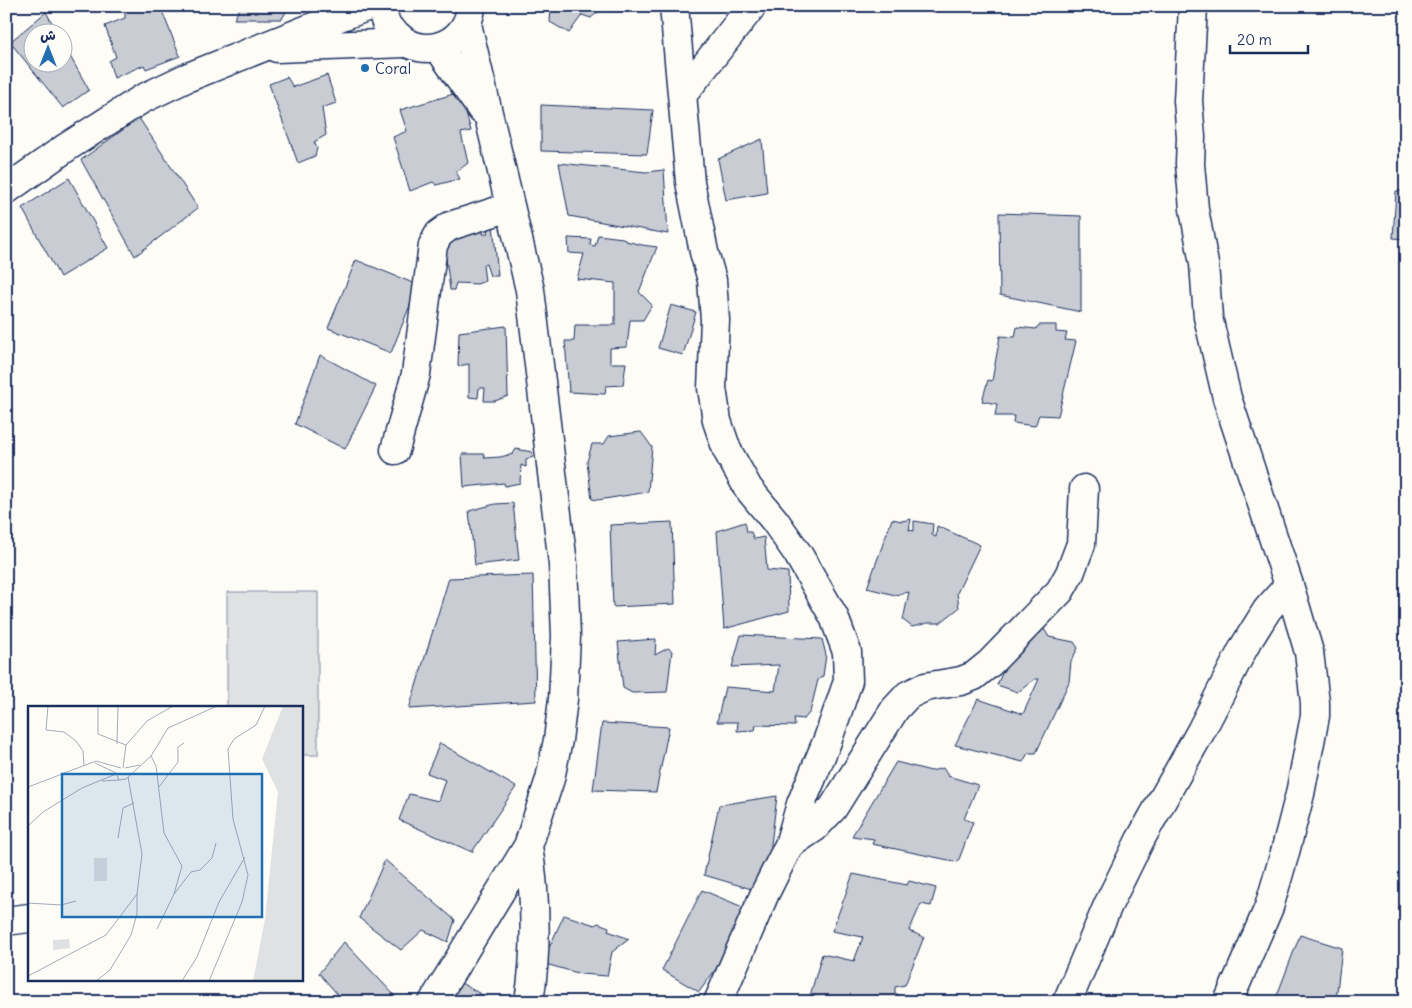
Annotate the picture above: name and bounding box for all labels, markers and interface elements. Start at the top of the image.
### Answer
north arrow [22,22,72,72]
scale bar [1230,22,1307,54]
text: ش [40,26,56,44]
text: 20 m [1237,30,1272,49]
place label: Coral [375,59,411,78]
marker: Coral [359,62,371,74]
inset map [28,706,302,980]

